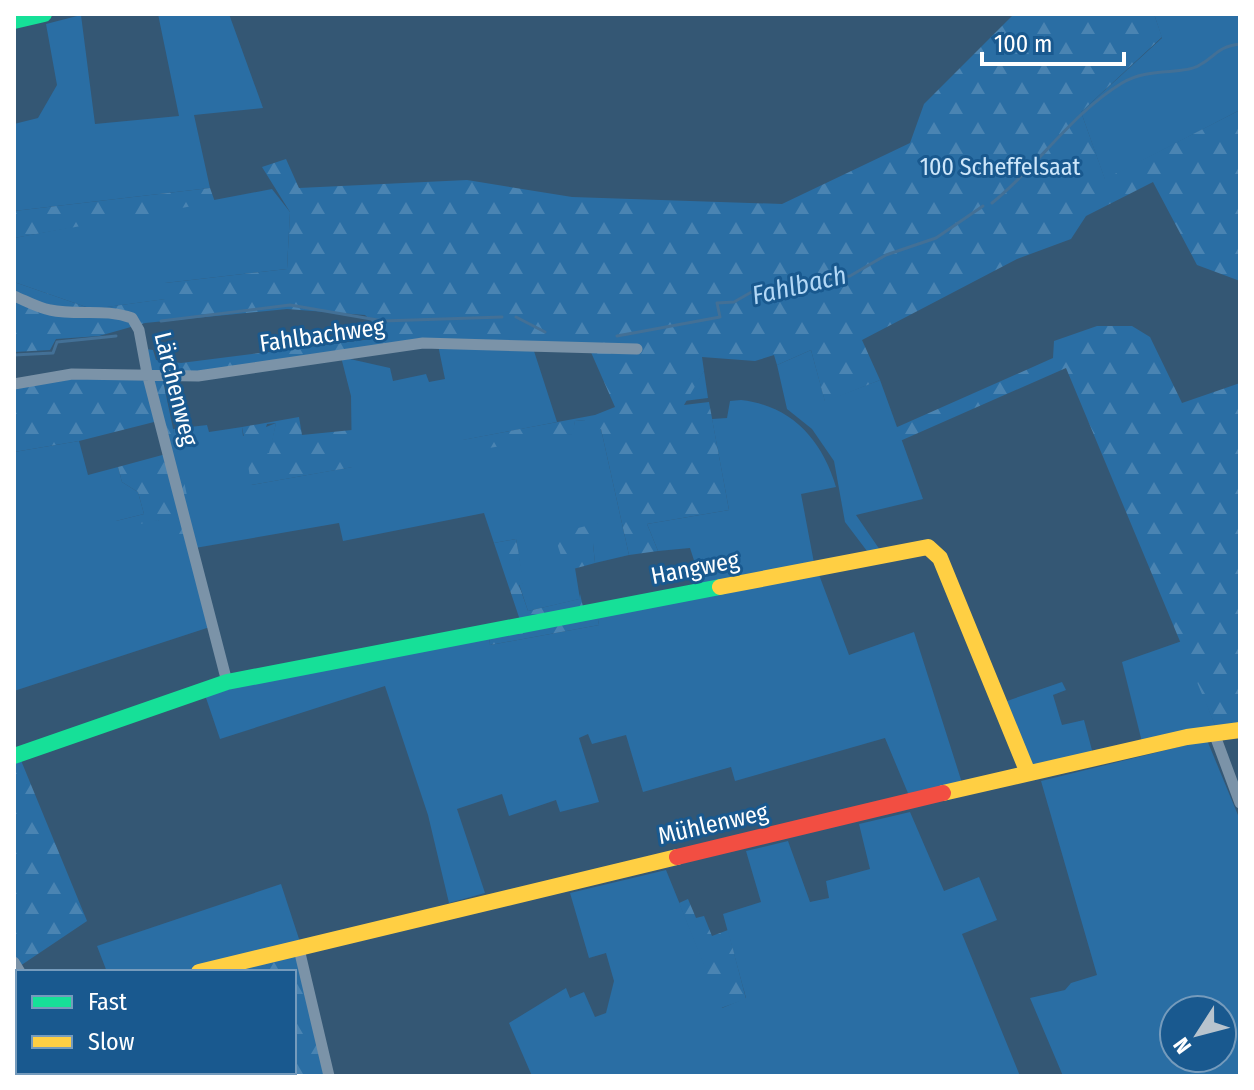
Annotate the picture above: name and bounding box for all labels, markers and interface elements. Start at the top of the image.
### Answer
scale bar [982,16,1124,66]
text: 100 m [994,30,1052,58]
park label: 100 Scheffelsaat [920,153,1080,181]
water label: Fahlbach [749,260,849,311]
street label: Fahlbachweg [258,312,387,358]
street label: Lärchenweg [148,329,204,449]
street label: Hangweg [649,546,742,590]
street label: Mühlenweg [655,798,771,850]
legend [16,970,296,1074]
text: Fast [88,988,127,1016]
north arrow [1158,994,1238,1074]
text: Slow [88,1028,135,1056]
text: N [1167,1032,1197,1059]

